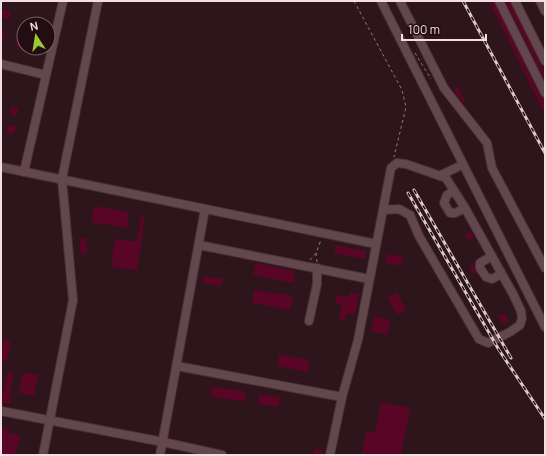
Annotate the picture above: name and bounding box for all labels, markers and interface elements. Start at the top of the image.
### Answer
north arrow [16,16,56,56]
scale bar [402,16,486,42]
text: N [28,18,39,34]
text: 100 m [408,21,440,38]

